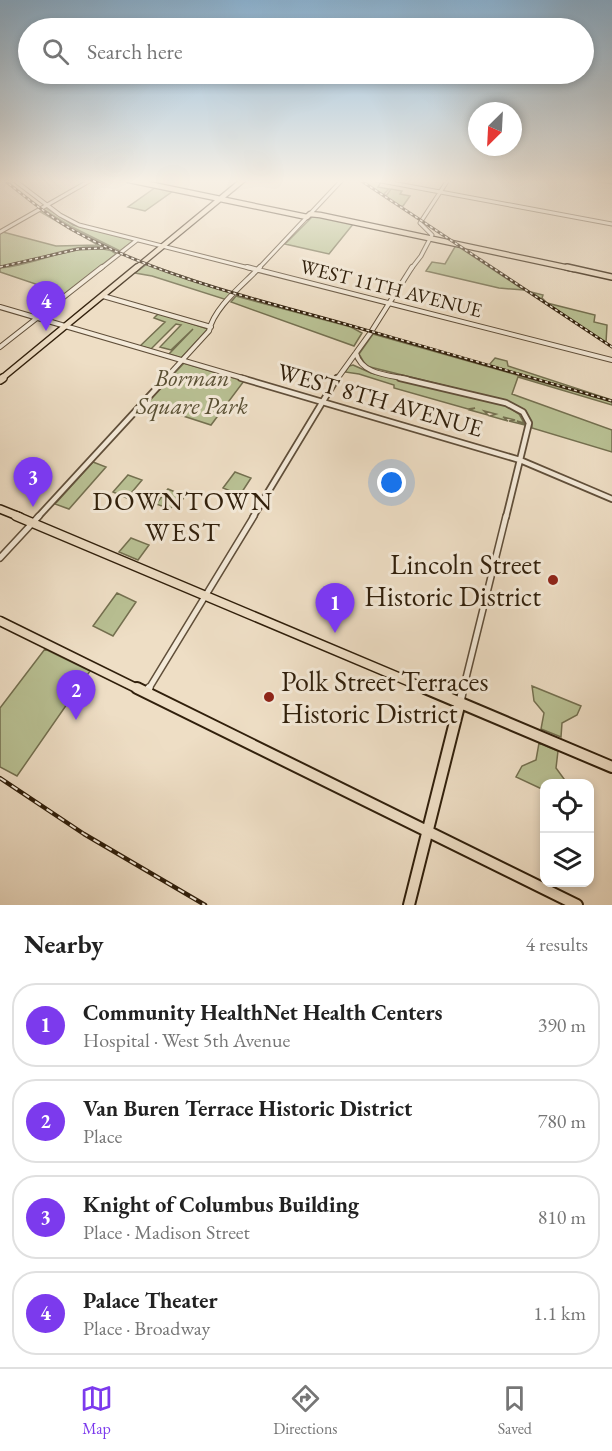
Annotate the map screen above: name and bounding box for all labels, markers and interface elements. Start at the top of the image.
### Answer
search box [18,18,594,84]
icon: search [39,35,72,68]
text: Search here [87,37,182,66]
north arrow [468,102,522,156]
street label: WEST 11TH AVENUE [297,253,485,323]
pin: 4 [26,282,66,331]
street label: WEST 8TH AVENUE [274,355,487,444]
park label: Borman Square Park [135,362,248,422]
pin: 3 [14,458,52,507]
your location [377,468,406,497]
district label: DOWNTOWN WEST [92,483,274,549]
place label: Lincoln Street Historic District [364,546,541,614]
marker: Lincoln Street Historic District [546,573,560,587]
pin: 1 [316,584,354,633]
place label: Polk Street Terraces Historic District [281,663,488,731]
pin: 2 [56,670,96,720]
marker: Polk Street Terraces Historic District [262,690,276,704]
map controls [540,779,594,887]
button: locate [540,779,594,833]
button: layers [540,833,594,887]
text: Nearby [24,927,104,961]
text: 4 results [525,931,588,957]
text: Community HealthNet Health Centers [83,998,443,1027]
text: 1 [40,1012,51,1038]
text: 390 m [538,1012,586,1038]
text: Hospital · West 5th Avenue [83,1027,290,1053]
text: Van Buren Terrace Historic District [83,1094,412,1123]
text: 2 [40,1108,51,1134]
text: 780 m [538,1108,586,1134]
text: Place [83,1123,122,1149]
text: Knight of Columbus Building [83,1190,359,1219]
text: 3 [40,1204,51,1230]
text: 810 m [538,1204,586,1230]
text: Place · Madison Street [83,1219,250,1245]
text: Palace Theater [83,1286,218,1315]
text: 4 [40,1300,51,1326]
text: 1.1 km [533,1300,586,1326]
text: Place · Broadway [83,1315,210,1341]
tab: Map [80,1382,113,1439]
tab: Directions [273,1382,338,1439]
tab: Saved [498,1382,532,1439]

